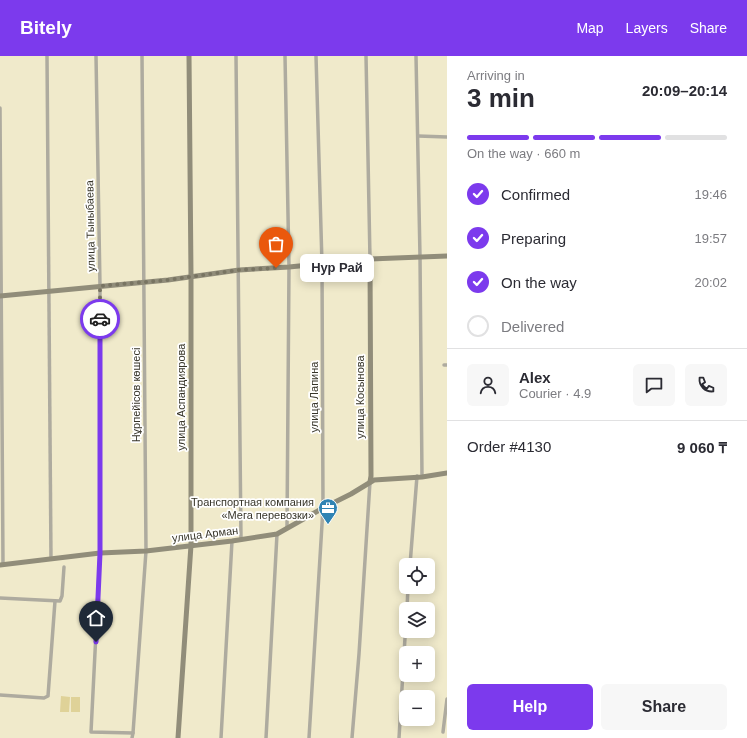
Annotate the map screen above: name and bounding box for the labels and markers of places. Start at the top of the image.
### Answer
pin [259,227,293,268]
callout: Нур Рай [300,254,374,282]
place label: Транспортная компания «Мега перевозки» [191,496,314,521]
office icon: Транспортная компания «Мега перевозки» [317,497,339,525]
pin [79,601,113,642]

